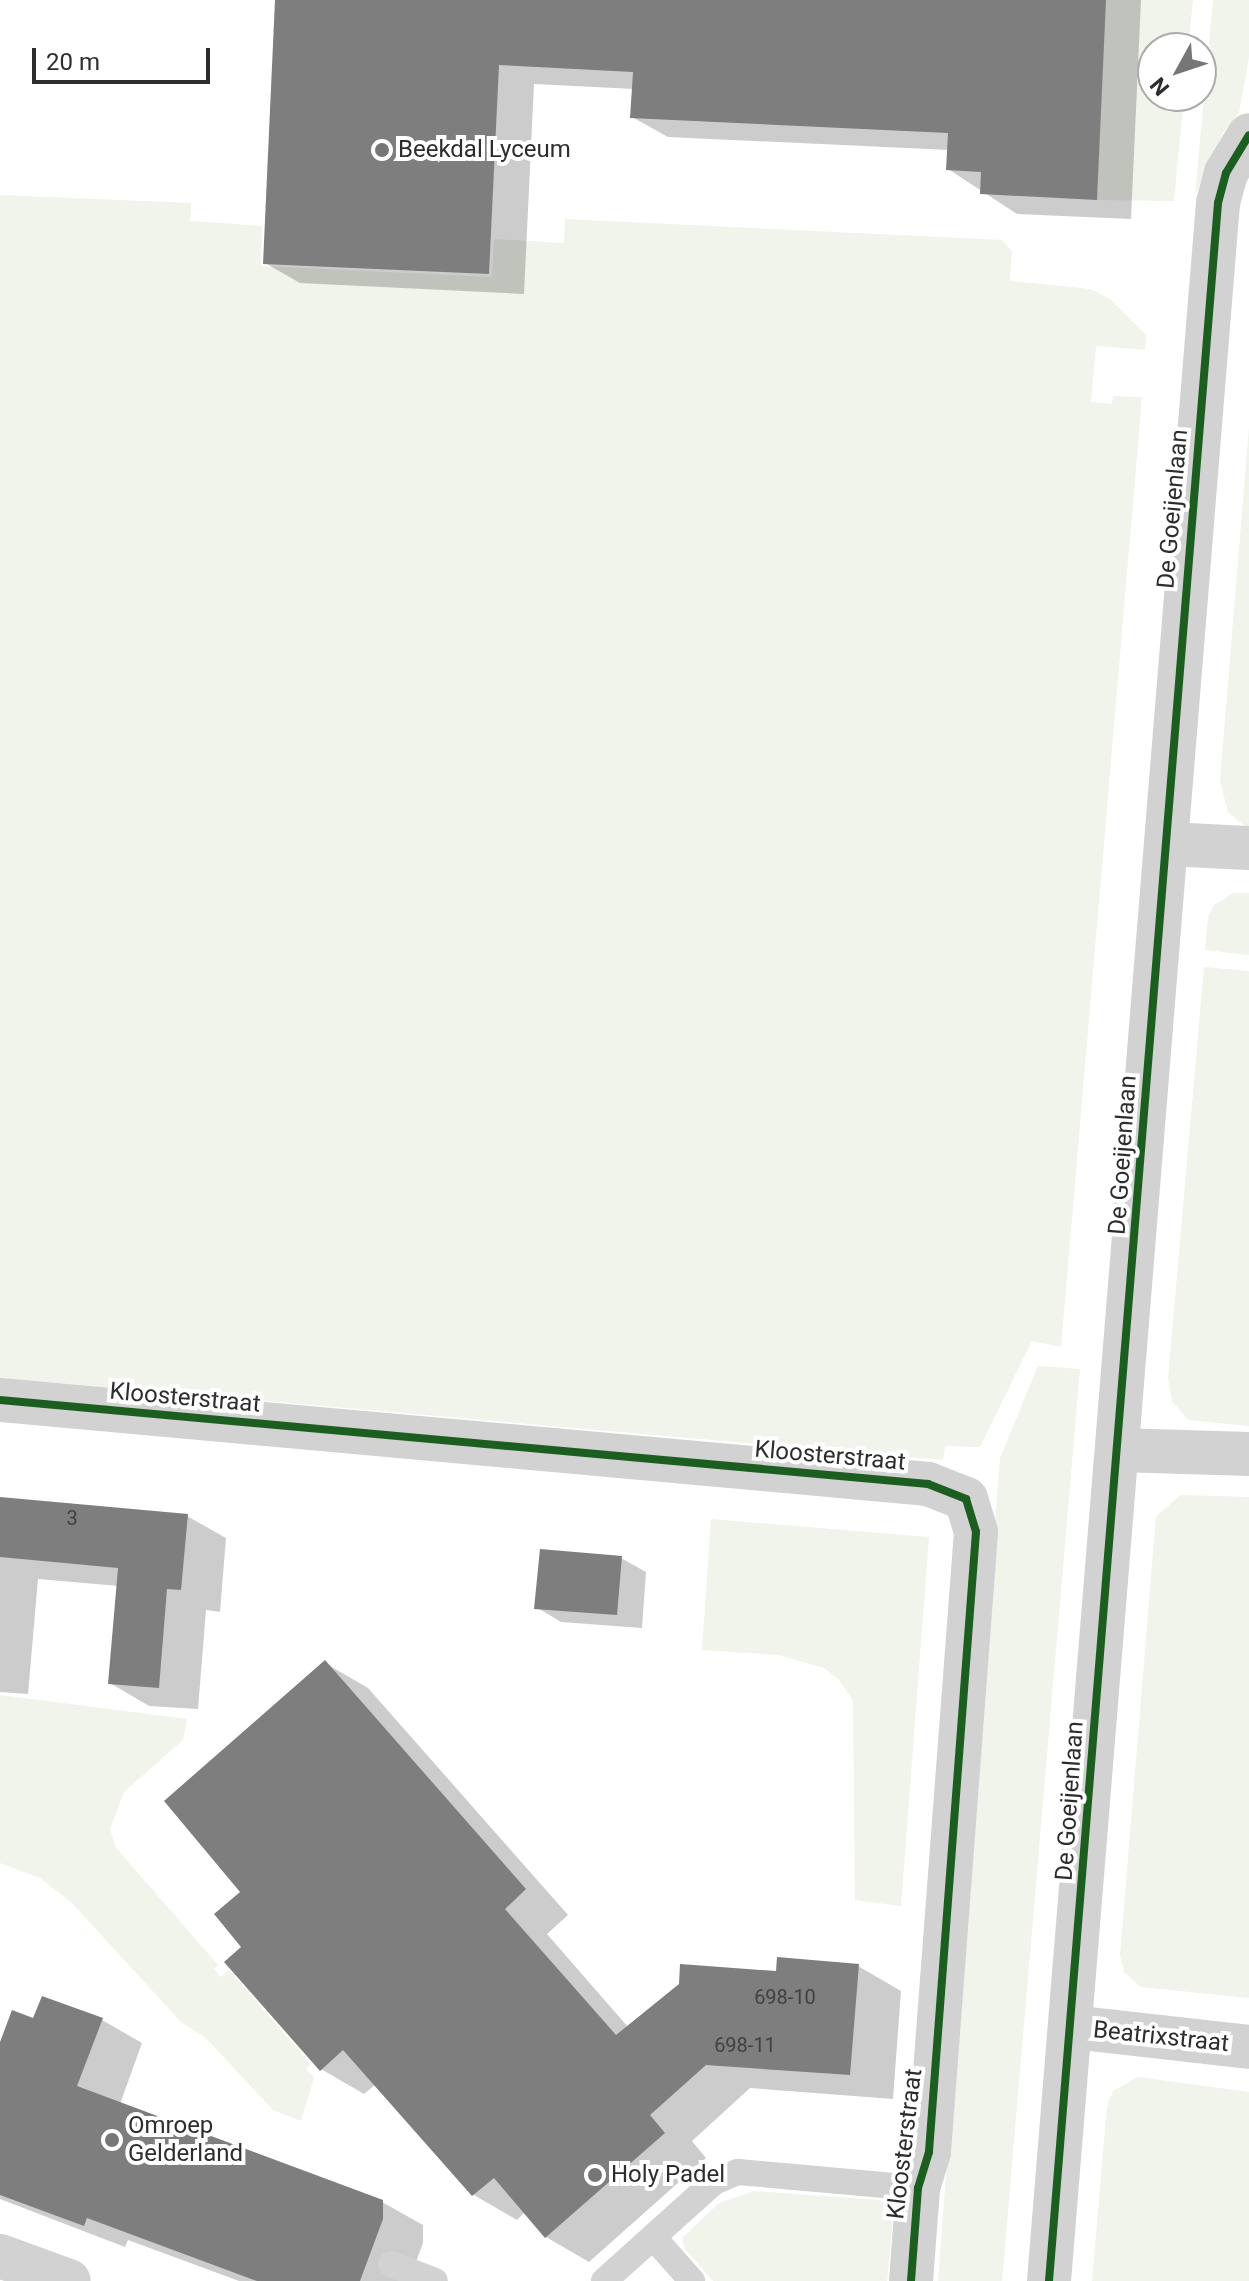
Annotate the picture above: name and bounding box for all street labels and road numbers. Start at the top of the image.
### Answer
street label: De Goeijenlaan [1152,428,1194,590]
street label: De Goeijenlaan [1103,1074,1143,1236]
street label: Kloosterstraat [108,1377,262,1419]
street label: Kloosterstraat [753,1435,907,1477]
street label: De Goeijenlaan [1050,1720,1090,1882]
street label: Beatrixstraat [1092,2016,1230,2058]
street label: Kloosterstraat [881,2067,929,2221]

